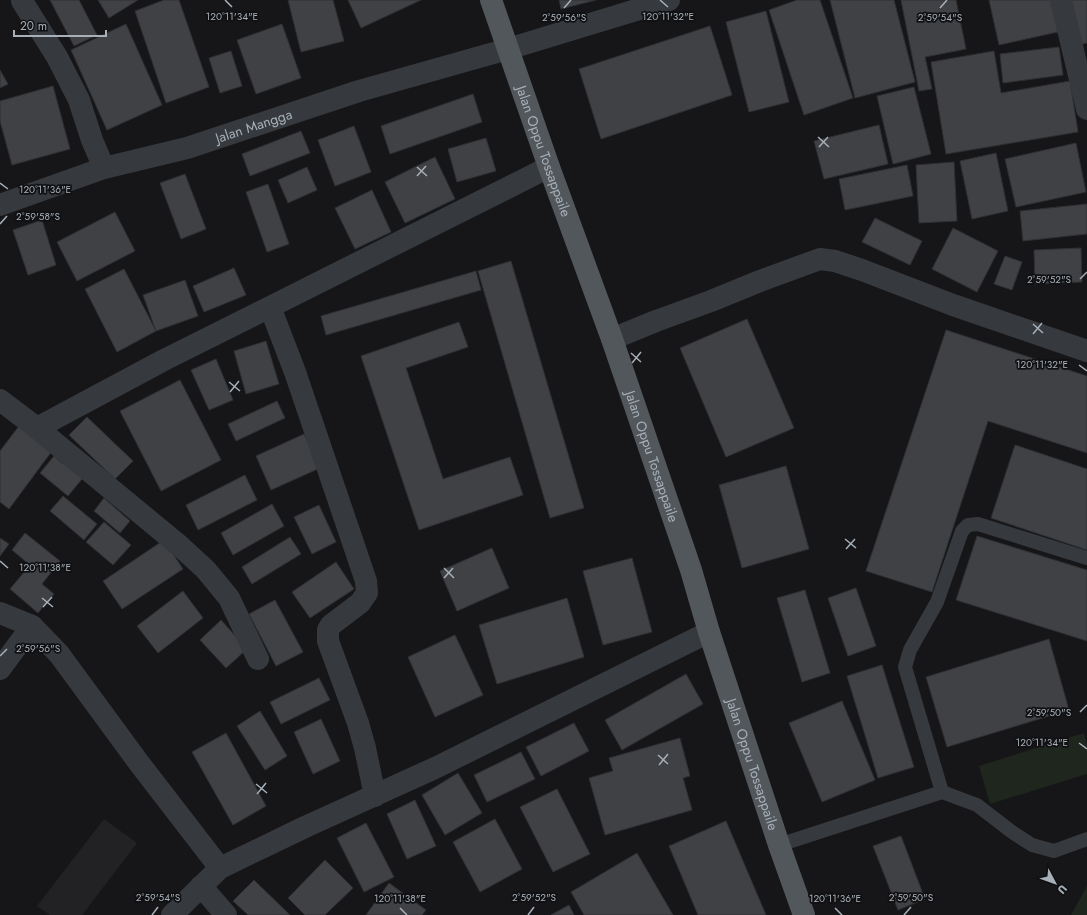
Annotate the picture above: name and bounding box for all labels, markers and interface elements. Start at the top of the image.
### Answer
text: 120°11'34"E [206,9,258,24]
text: 120°11'32"E [642,9,694,24]
text: 2°59'56"S [542,10,587,25]
text: 2°59'54"S [918,10,963,25]
scale bar [14,12,106,38]
text: 20 m [20,17,47,35]
street label: Jalan Oppu Tossappaile [511,81,576,219]
street label: Jalan Mangga [211,104,295,149]
text: 120°11'36"E [19,182,71,197]
text: 2°59'58"S [16,209,60,224]
text: 2°59'52"S [1027,272,1072,287]
text: 120°11'32"E [1016,357,1068,372]
street label: Jalan Oppu Tossappaile [620,386,684,525]
text: 120°11'38"E [19,560,71,575]
text: 2°59'56"S [16,641,61,656]
street label: Jalan Oppu Tossappaile [721,694,784,833]
text: 2°59'50"S [1027,705,1072,720]
text: 120°11'34"E [1016,735,1068,750]
north arrow [1035,863,1075,903]
text: U [1054,881,1071,898]
text: 2°59'54"S [136,890,181,905]
text: 2°59'52"S [512,890,557,905]
text: 2°59'50"S [889,890,934,905]
text: 120°11'38"E [374,891,426,906]
text: 120°11'36"E [809,891,861,906]

